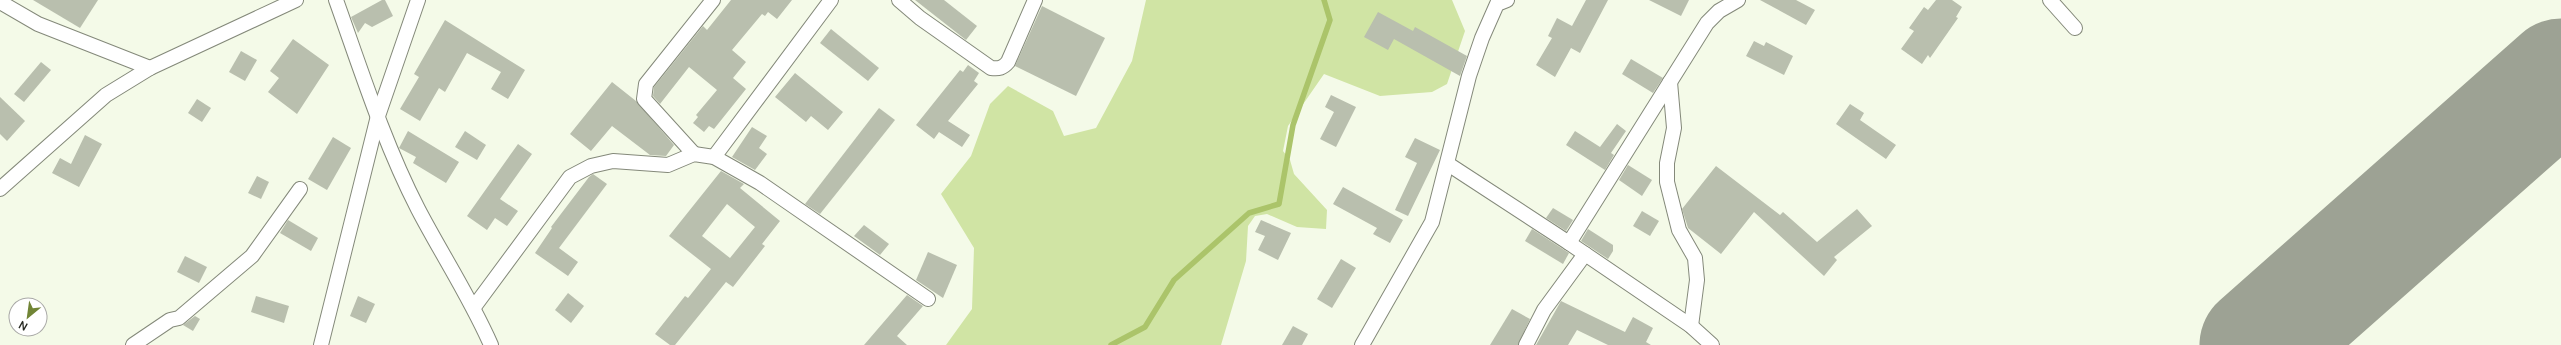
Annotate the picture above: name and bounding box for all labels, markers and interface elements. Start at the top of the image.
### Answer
north arrow [8,297,48,337]
text: N [16,318,30,335]

